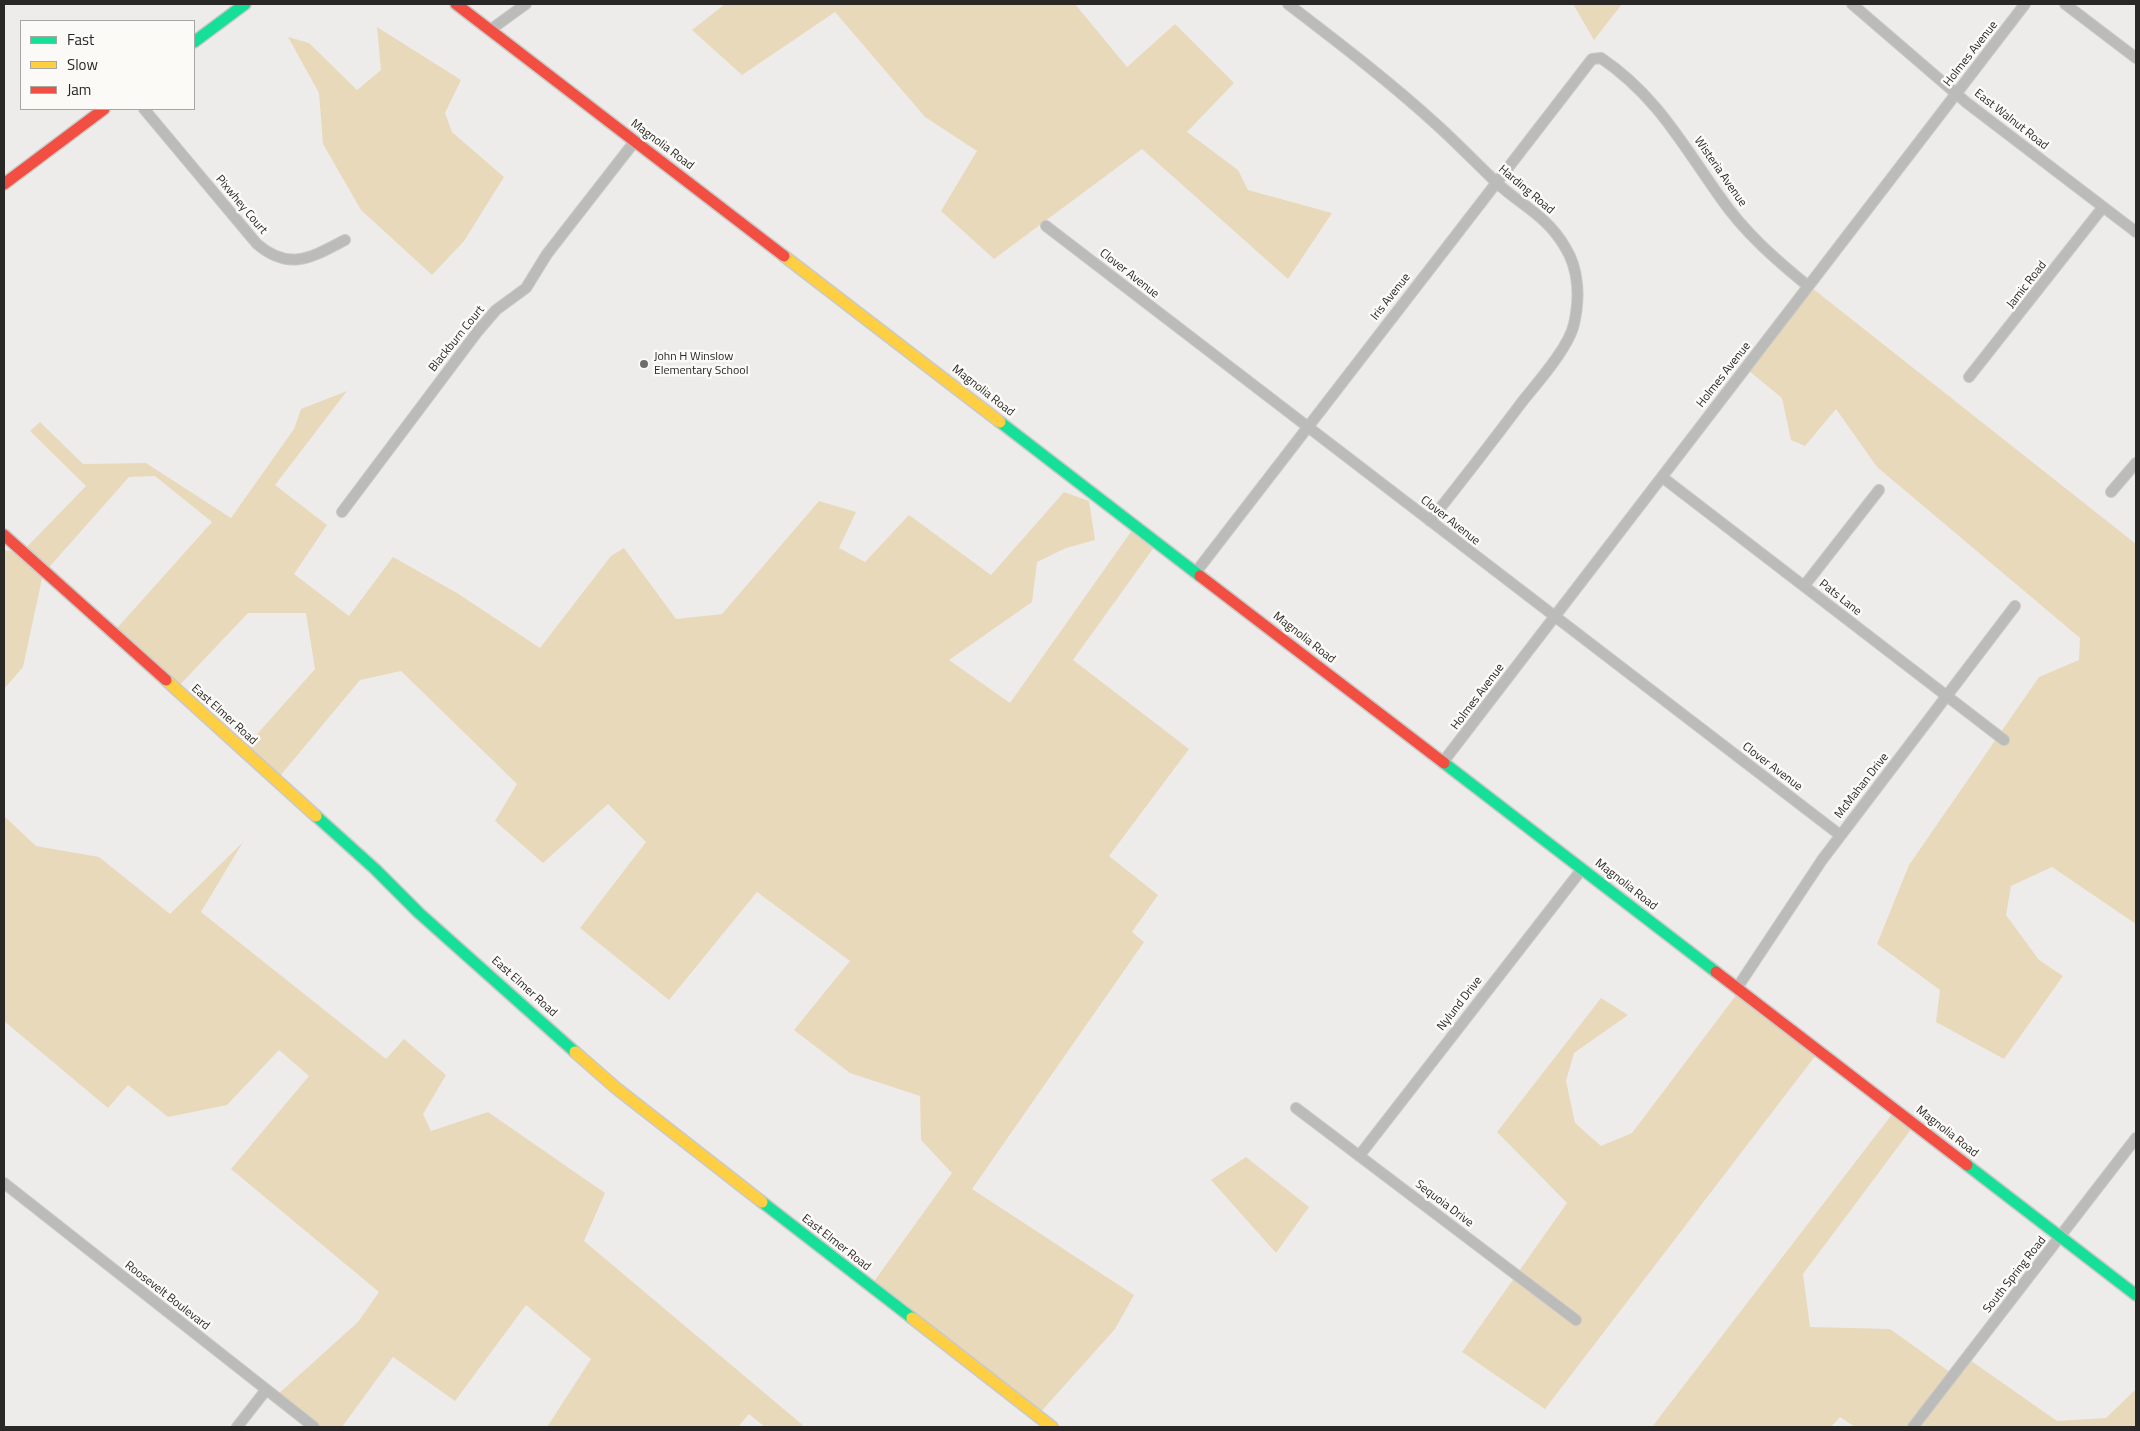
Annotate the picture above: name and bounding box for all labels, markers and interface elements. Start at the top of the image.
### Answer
street label: Holmes Avenue [1941,18,2001,90]
legend [20,20,195,110]
text: Fast [67,28,94,51]
text: Slow [67,53,98,76]
text: Jam [67,78,91,101]
street label: East Walnut Road [1971,87,2051,153]
street label: Magnolia Road [628,117,696,173]
street label: Wisteria Avenue [1691,134,1749,210]
street label: Harding Road [1495,163,1557,217]
street label: Pixwhey Court [212,173,270,237]
street label: Clover Avenue [1096,246,1162,302]
street label: Jamic Road [2004,259,2050,311]
street label: Iris Avenue [1368,271,1414,323]
street label: Blackburn Court [426,303,488,375]
street label: Holmes Avenue [1694,339,1754,411]
place label: John H Winslow Elementary School [654,350,748,378]
marker: John H Winslow Elementary School [638,358,650,370]
street label: Magnolia Road [949,362,1017,420]
street label: Clover Avenue [1417,493,1483,549]
street label: Pats Lane [1816,577,1864,619]
street label: Magnolia Road [1270,609,1338,667]
street label: Holmes Avenue [1448,661,1508,733]
street label: East Elmer Road [188,682,260,748]
street label: Clover Avenue [1739,740,1805,794]
street label: McMahan Drive [1832,750,1892,822]
street label: Magnolia Road [1592,856,1660,914]
street label: East Elmer Road [488,954,560,1020]
street label: Nylund Drive [1434,974,1486,1034]
street label: Magnolia Road [1913,1103,1981,1161]
street label: Sequoia Drive [1412,1177,1476,1231]
street label: East Elmer Road [799,1212,873,1274]
street label: South Spring Road [1981,1234,2049,1316]
street label: Roosevelt Boulevard [122,1258,212,1334]

